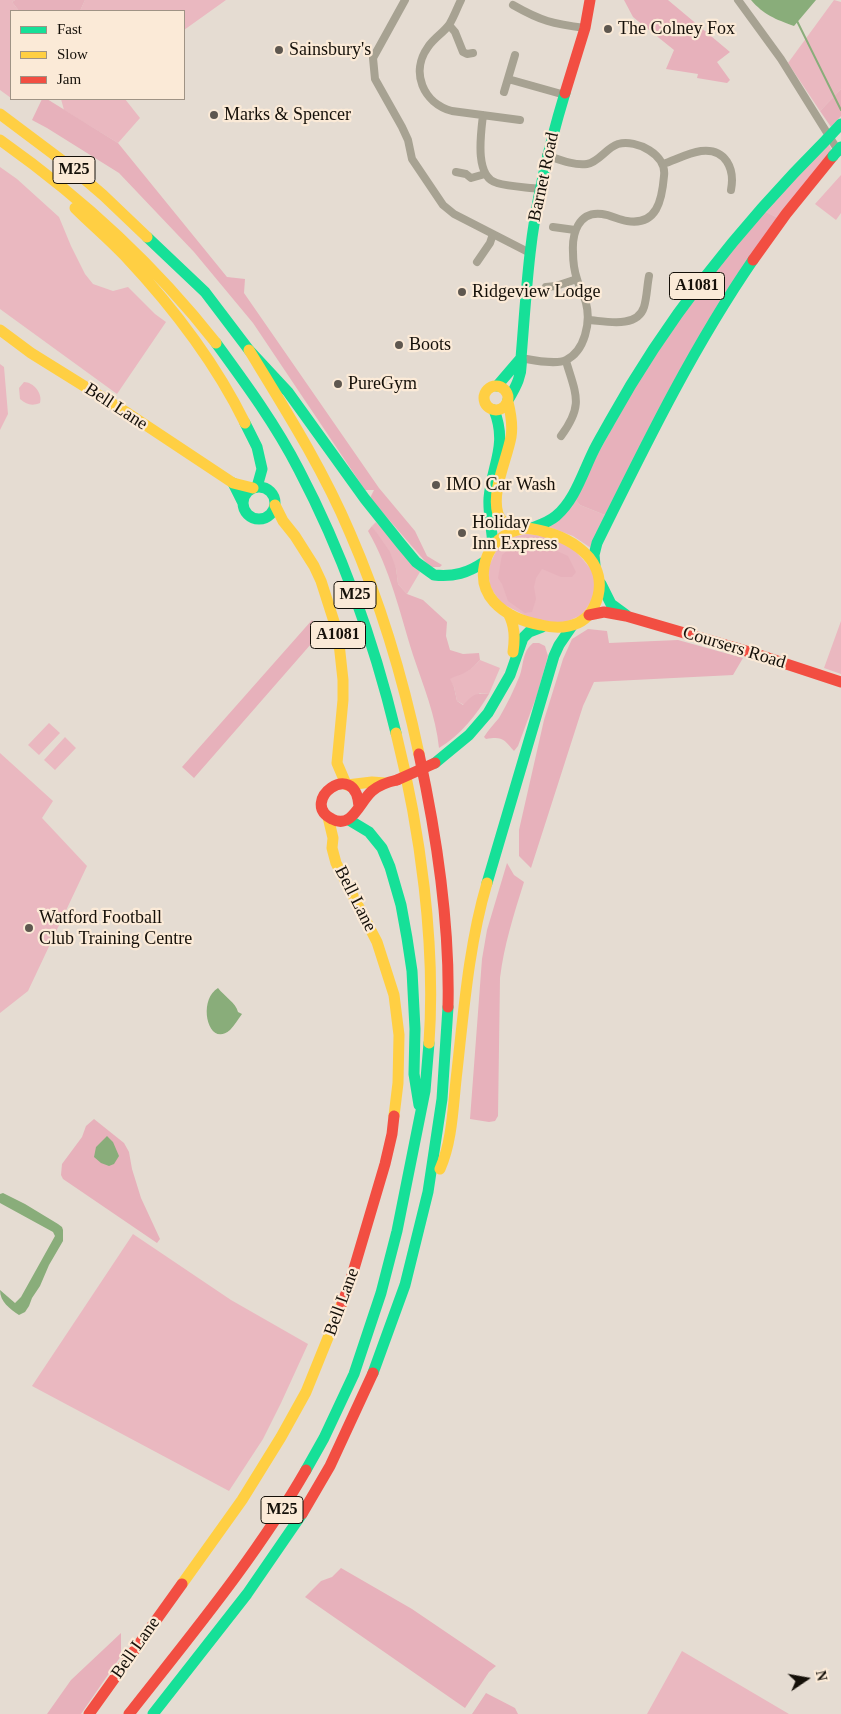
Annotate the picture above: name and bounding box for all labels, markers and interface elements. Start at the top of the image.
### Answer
legend [10,10,185,100]
place label: The Colney Fox [618,18,735,40]
text: Fast [57,21,82,37]
marker: The Colney Fox [602,23,614,35]
place label: Sainsbury's [289,39,371,61]
marker: Sainsbury's [273,44,285,56]
text: Slow [57,46,88,62]
text: Jam [57,71,81,87]
place label: Marks & Spencer [224,104,351,126]
marker: Marks & Spencer [208,109,220,121]
street label: Barnet Road [524,131,564,223]
road number: M25 [53,156,95,184]
road number: A1081 [670,272,724,300]
place label: Ridgeview Lodge [472,281,600,303]
marker: Ridgeview Lodge [456,286,468,298]
place label: Boots [409,334,451,356]
marker: Boots [393,339,405,351]
place label: PureGym [348,373,417,395]
marker: PureGym [332,378,344,390]
street label: Bell Lane [81,379,151,435]
place label: IMO Car Wash [446,474,556,496]
marker: IMO Car Wash [430,479,442,491]
place label: Holiday Inn Express [472,512,557,554]
marker: Holiday Inn Express [456,527,468,539]
road number: M25 [334,582,376,608]
road number: A1081 [310,622,366,648]
street label: Coursers Road [680,622,788,674]
street label: Bell Lane [329,863,381,935]
place label: Watford Football Club Training Centre [39,907,192,950]
marker: Watford Football Club Training Centre [23,922,35,934]
street label: Bell Lane [320,1265,364,1339]
road number: M25 [261,1496,303,1524]
street label: Bell Lane [107,1613,165,1683]
north arrow [781,1654,831,1704]
text: N [813,1669,830,1682]

